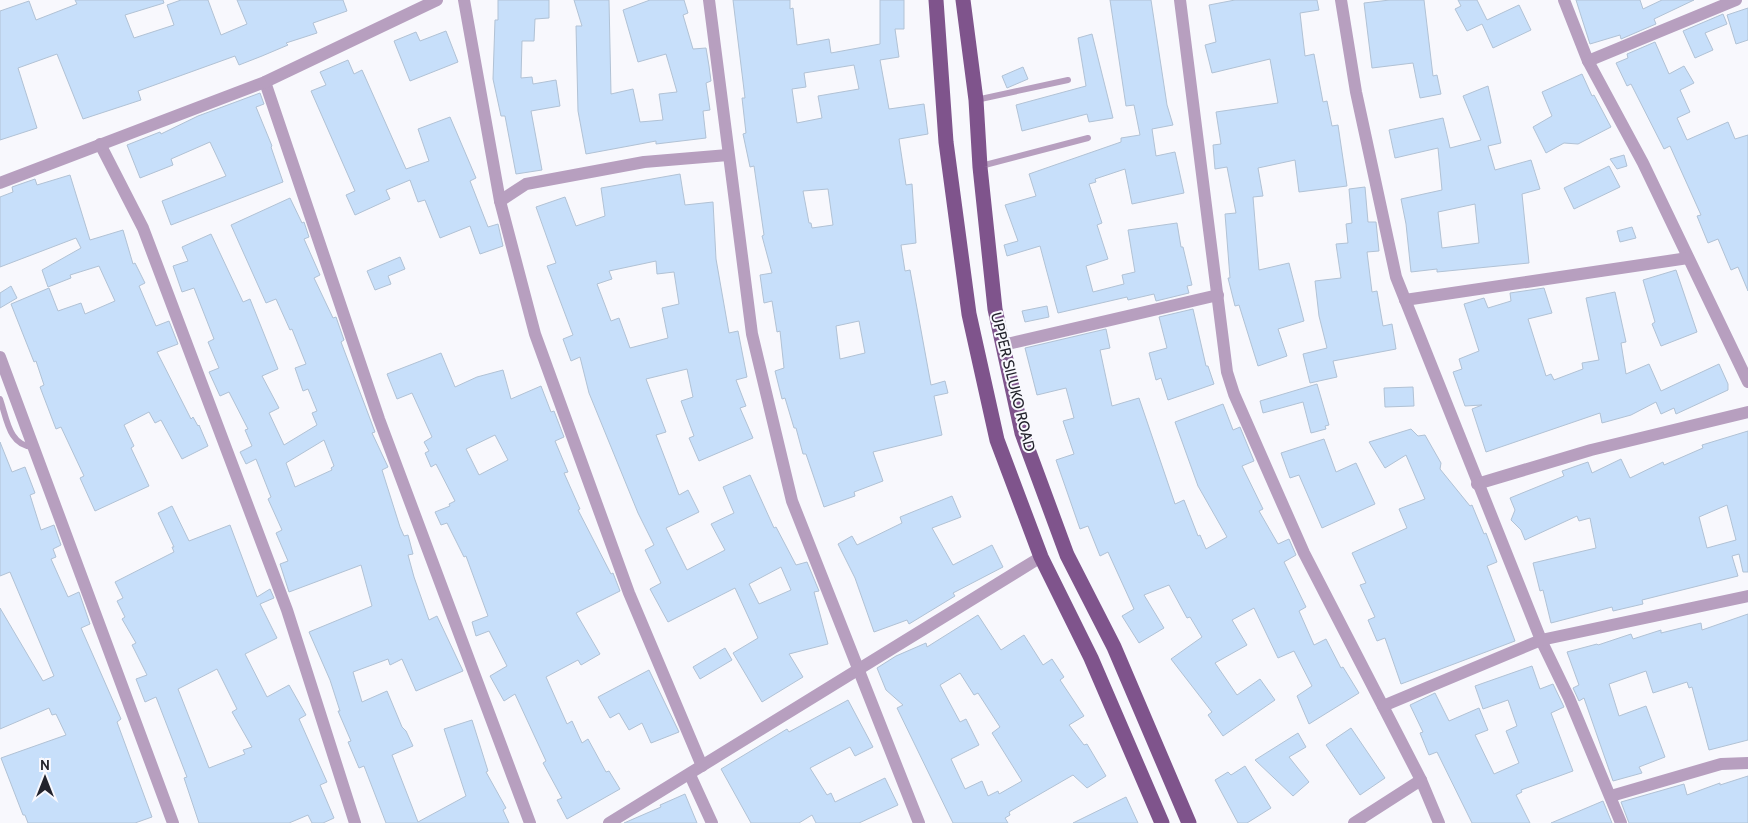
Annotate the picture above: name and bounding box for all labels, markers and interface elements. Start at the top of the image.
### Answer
street label: UPPER SILUKO ROAD [987,310,1039,454]
north arrow [20,753,70,803]
text: N [40,756,50,774]

